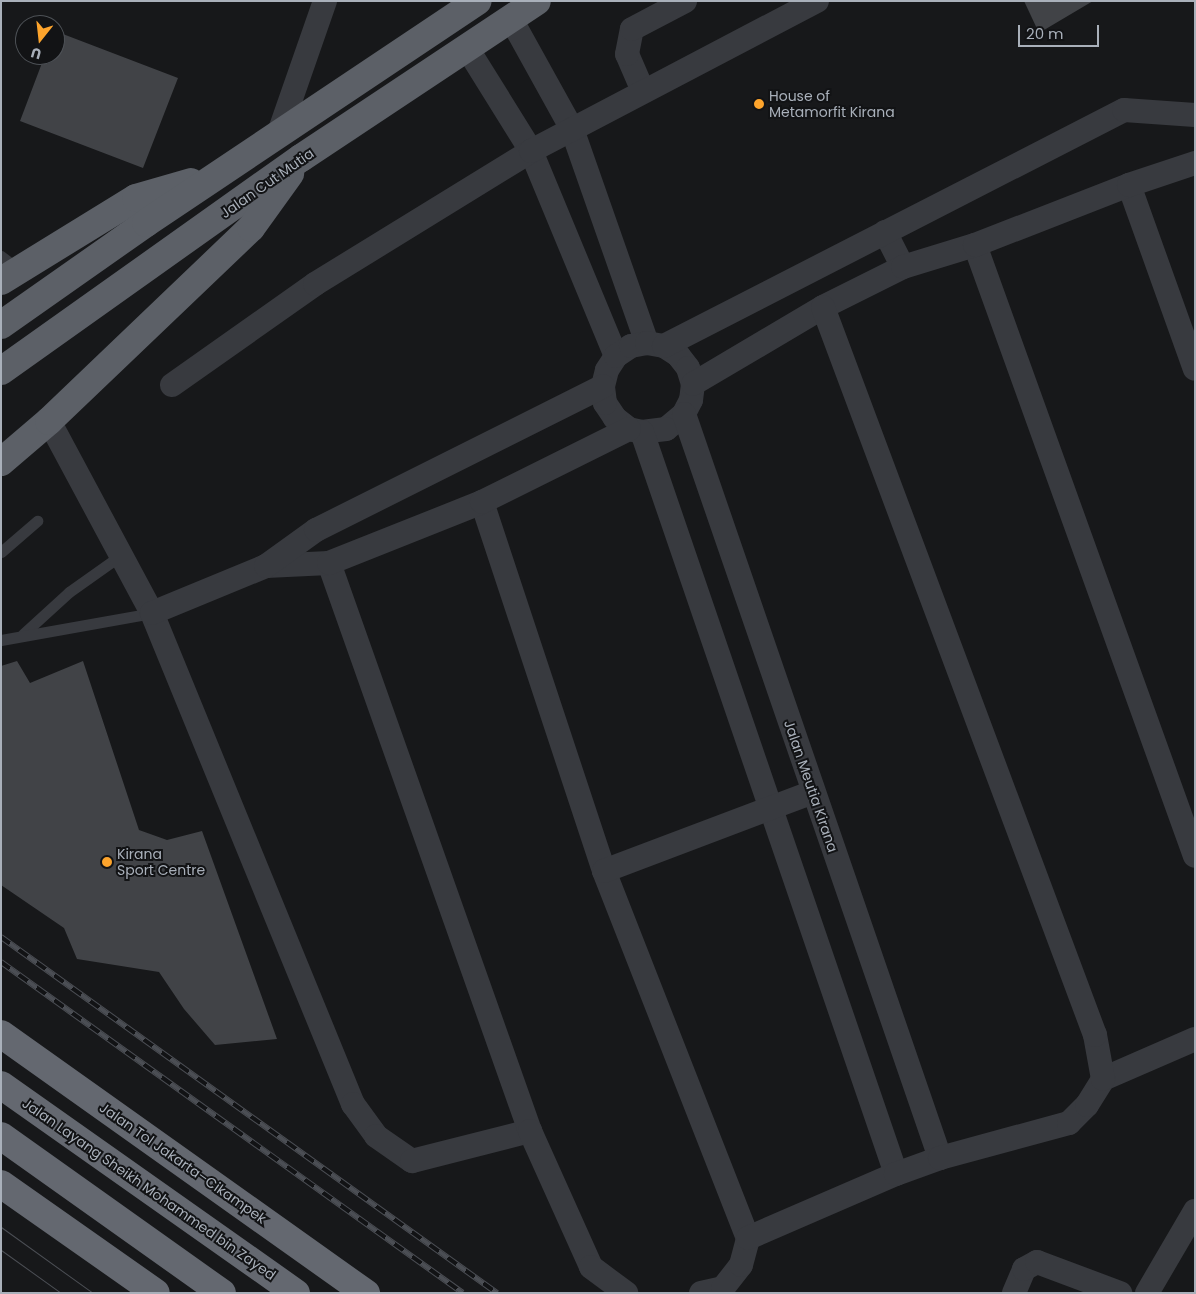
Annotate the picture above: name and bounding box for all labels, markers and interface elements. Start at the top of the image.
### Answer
north arrow [15,15,65,65]
scale bar [1021,15,1102,47]
text: 20 m [1026,23,1064,44]
text: U [29,42,44,64]
place label: House of Metamorfit Kirana [769,88,895,120]
marker: House of Metamorfit Kirana [753,98,765,110]
street label: Jalan Cut Mutia [217,145,317,221]
street label: Jalan Meutia Kirana [780,718,842,854]
place label: Kirana Sport Centre [117,846,205,879]
marker: Kirana Sport Centre [101,856,113,868]
street label: Jalan Layang Sheikh Mohammed bin Zayed [19,1094,279,1284]
street label: Jalan Tol Jakarta–Cikampek [96,1099,270,1227]

